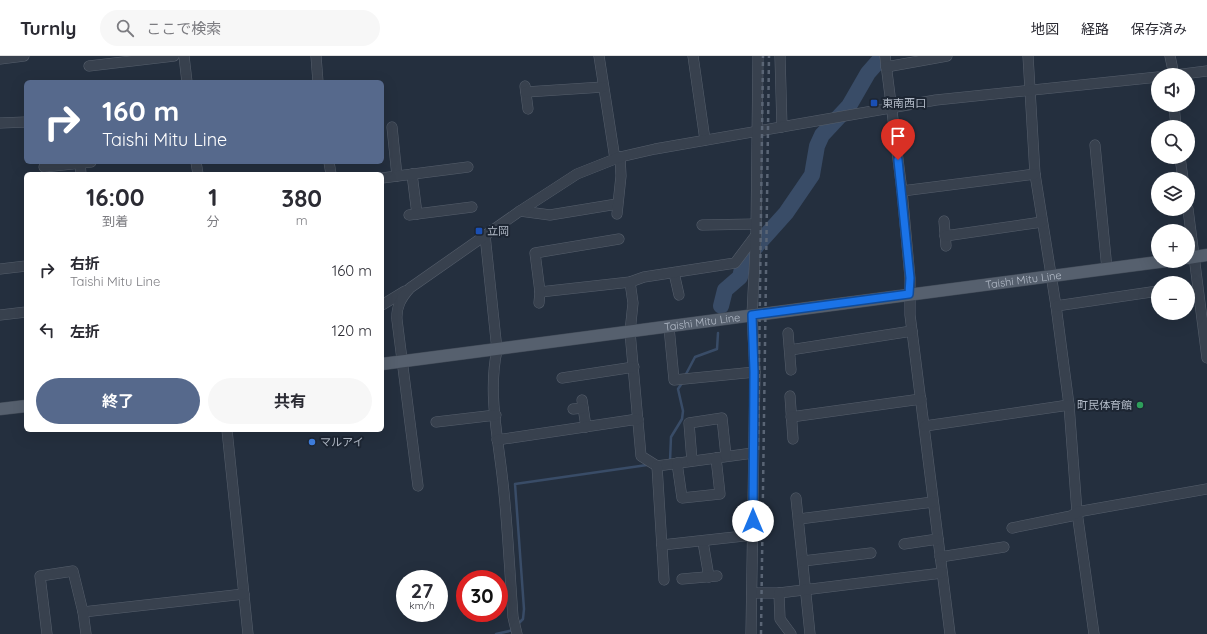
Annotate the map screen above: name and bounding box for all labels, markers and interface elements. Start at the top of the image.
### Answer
search box [100,10,380,46]
text: Turnly [20,16,76,40]
icon: search [114,17,136,39]
text: ここで検索 [146,19,221,38]
text: 地図 [1031,20,1059,38]
text: 経路 [1081,20,1109,38]
text: 保存済み [1131,20,1187,38]
map controls [1151,68,1195,320]
button: sound [1151,68,1195,112]
text: 160 m [102,93,179,128]
icon: right [36,96,88,148]
place label: 東南西口 [882,96,926,110]
marker: 東南西口 [869,98,879,108]
pin [881,119,915,160]
button: search [1151,120,1195,164]
icon: arrive [887,125,909,147]
text: Taishi Mitu Line [102,128,227,151]
button: layers [1151,172,1195,216]
text: 16:00 [86,182,145,212]
text: 1 [208,182,218,212]
text: 380 [281,183,322,213]
text: m [296,212,308,228]
text: 到着 [102,213,128,229]
text: 分 [206,213,219,229]
place label: 立岡 [487,224,509,238]
button: + [1151,224,1195,268]
marker: 立岡 [474,226,484,236]
text: 右折 [70,254,100,273]
icon: right [36,259,58,281]
text: 160 m [332,261,372,280]
street label: Taishi Mitu Line [985,268,1062,292]
text: Taishi Mitu Line [70,273,160,289]
button: − [1151,276,1195,320]
street label: Taishi Mitu Line [663,310,741,334]
icon: left [36,319,58,341]
text: 120 m [331,321,372,340]
text: 左折 [70,322,100,341]
button: 終了 [36,378,200,424]
button: 共有 [208,378,372,424]
place label: 町民体育館 [1077,398,1132,412]
marker: 町民体育館 [1135,400,1145,410]
place label: マルアイ [320,435,363,449]
marker: マルアイ [307,437,317,447]
position arrow [732,500,774,542]
speed limit sign: 30 [456,570,508,622]
text: 27 [411,578,433,603]
text: km/h [409,599,435,612]

